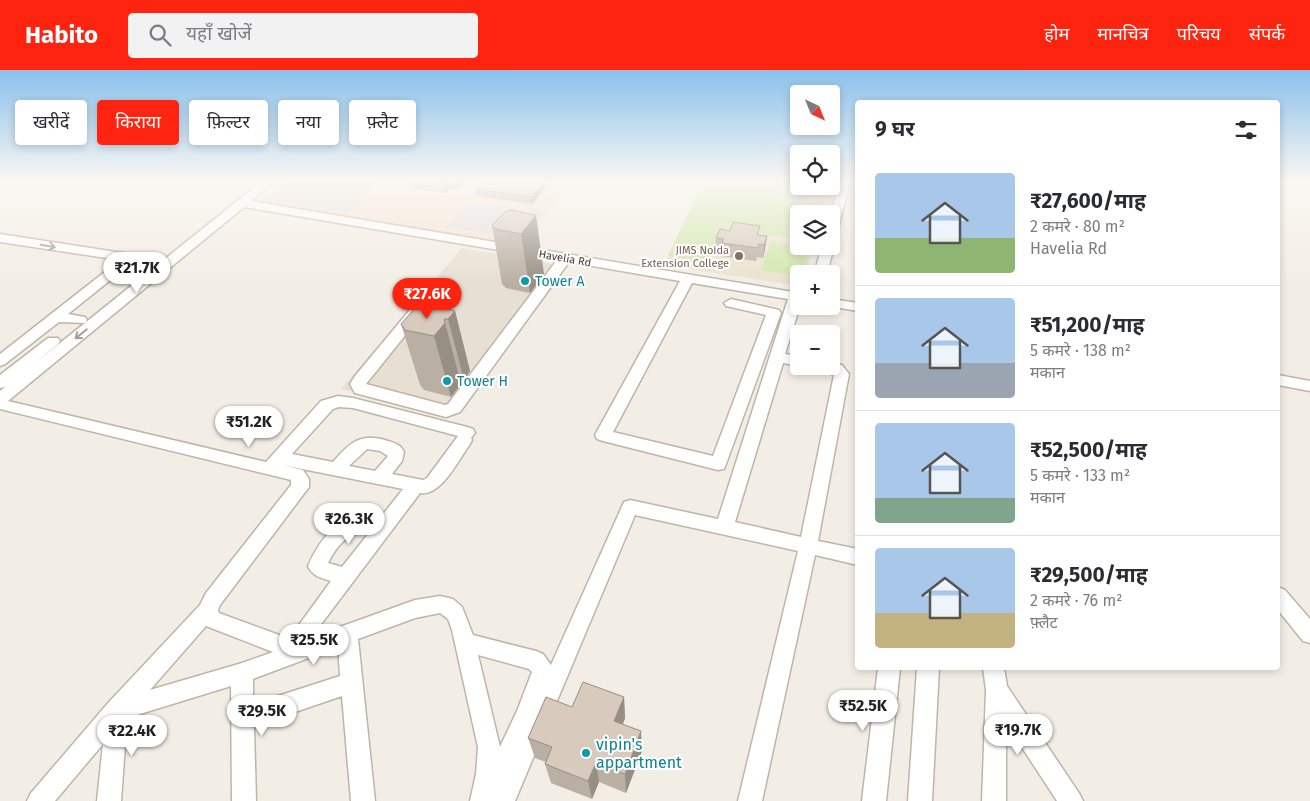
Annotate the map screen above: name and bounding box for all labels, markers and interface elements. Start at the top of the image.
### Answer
search box [128,13,478,58]
text: Habito [25,21,98,49]
icon: search [146,21,174,49]
text: यहाँ खोजें [186,22,252,45]
text: होम [1044,23,1069,45]
text: मानचित्र [1097,23,1149,45]
text: परिचय [1177,23,1221,45]
text: संपर्क [1249,23,1285,45]
north arrow [790,85,840,135]
map controls [790,85,840,375]
chip: खरीदें [15,100,87,145]
chip: किराया [97,100,179,145]
chip: फ़िल्टर [189,100,268,145]
chip: नया [278,100,339,145]
chip: फ़्लैट [349,100,416,145]
text: 9 घर [875,116,915,142]
icon: filters [1232,116,1260,144]
button: locate [790,145,840,195]
text: ₹27,600/माह [1030,188,1146,214]
icon: home [915,193,975,253]
button: layers [790,205,840,255]
text: 2 कमरे · 80 m² [1030,217,1125,236]
text: Havelia Rd [1030,239,1107,258]
one-way arrow [40,241,56,251]
place label: JIMS Noida Extension College [641,244,729,270]
street label: Havelia Rd [538,247,592,269]
marker: JIMS Noida Extension College [733,250,745,262]
pin: ₹21.7K [96,252,178,294]
text: ₹21.7K [114,258,160,277]
button: + [790,265,840,315]
place label: Tower A [535,273,584,290]
marker: Tower A [519,275,531,287]
pin: ₹27.6K [386,278,468,320]
text: ₹27.6K [403,284,451,303]
text: ₹51,200/माह [1030,312,1144,338]
icon: home [915,318,975,378]
button: − [790,325,840,375]
one-way arrow [74,328,87,339]
text: 5 कमरे · 138 m² [1030,341,1131,360]
text: मकान [1030,363,1065,382]
place label: Tower H [457,373,508,390]
marker: Tower H [441,375,453,387]
pin: ₹51.2K [208,406,290,448]
text: ₹51.2K [226,412,272,431]
text: ₹52,500/माह [1030,437,1147,463]
icon: home [915,443,975,503]
text: 5 कमरे · 133 m² [1030,466,1130,485]
text: मकान [1030,488,1065,507]
pin: ₹26.3K [308,502,390,545]
text: ₹26.3K [325,509,373,528]
text: ₹29,500/माह [1030,562,1148,588]
icon: home [915,568,975,628]
text: 2 कमरे · 76 m² [1030,591,1122,610]
text: फ़्लैट [1030,613,1058,632]
pin: ₹25.5K [273,624,355,666]
text: ₹25.5K [290,630,338,649]
pin: ₹52.5K [822,690,904,732]
pin: ₹29.5K [221,694,303,737]
text: ₹52.5K [839,696,887,715]
text: ₹29.5K [238,701,286,720]
pin: ₹22.4K [91,714,173,757]
pin: ₹19.7K [977,714,1059,756]
text: ₹19.7K [995,720,1041,739]
text: ₹22.4K [108,721,156,740]
place label: vipin's appartment [596,735,682,772]
marker: vipin's appartment [580,747,592,759]

